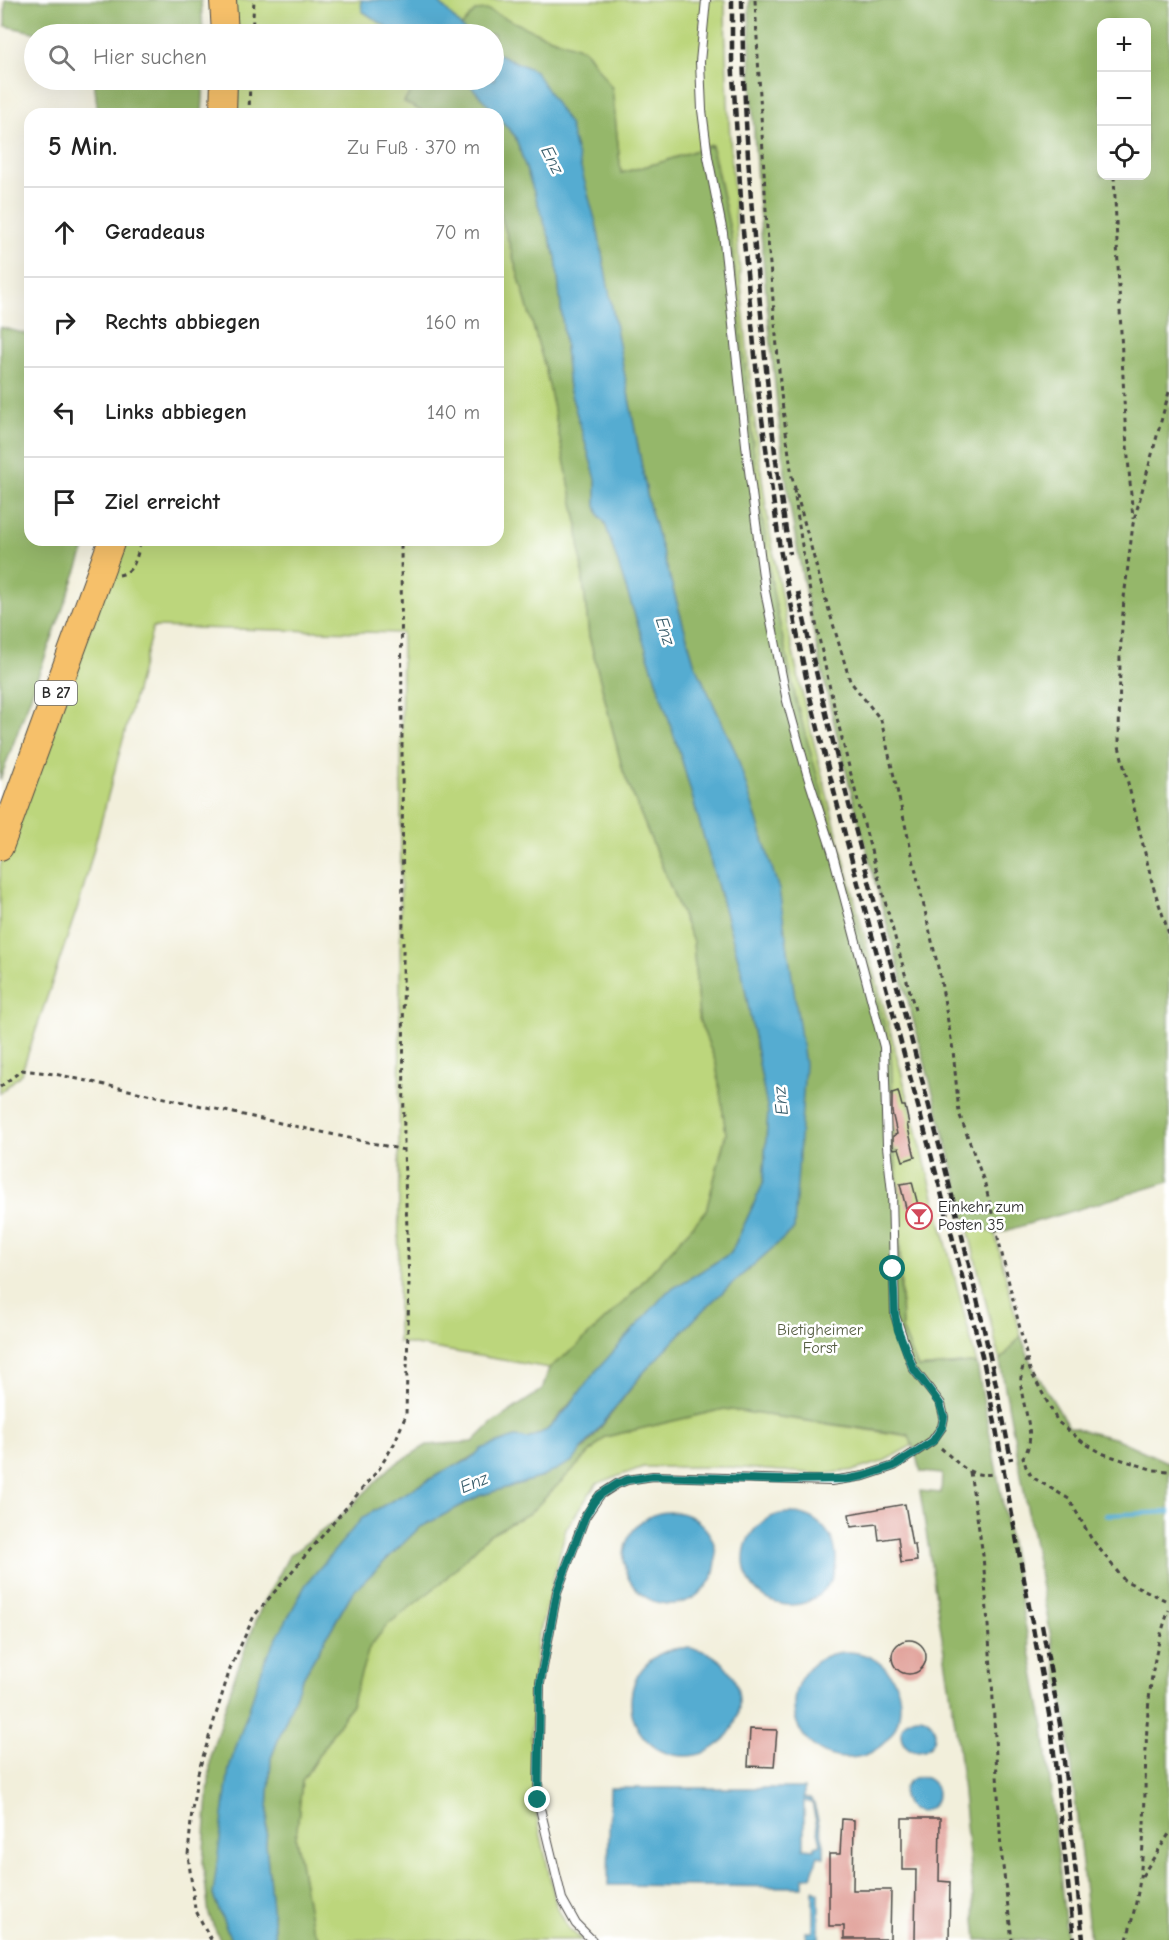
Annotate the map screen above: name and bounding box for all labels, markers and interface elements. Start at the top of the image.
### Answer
map controls [1097,18,1151,180]
button: + [1097,18,1151,72]
search box [24,24,504,90]
icon: search [45,41,78,74]
text: Hier suchen [93,44,207,70]
button: − [1097,72,1151,126]
button: locate [1097,126,1151,180]
text: 5 Min. [48,132,117,162]
text: Zu Fuß · 370 m [347,136,480,159]
water label: Enz [536,143,568,178]
icon: ahead [48,216,81,249]
text: Geradeaus [105,219,205,245]
text: 70 m [435,221,480,244]
icon: right [48,306,81,339]
text: Rechts abbiegen [105,309,260,335]
text: 160 m [426,311,480,334]
icon: left [48,396,81,429]
text: Links abbiegen [105,399,247,425]
text: 140 m [427,401,480,424]
icon: arrive [48,486,81,519]
text: Ziel erreicht [105,489,220,515]
water label: Enz [651,614,680,648]
road number: B 27 [35,681,77,705]
water label: Enz [769,1085,793,1116]
place label: Einkehr zum Posten 35 [938,1198,1024,1234]
bar icon: Einkehr zum Posten 35 [904,1201,934,1231]
route start [879,1255,905,1281]
park label: Bietigheimer Forst [777,1321,864,1357]
water label: Enz [457,1468,492,1498]
route end [524,1786,550,1812]

